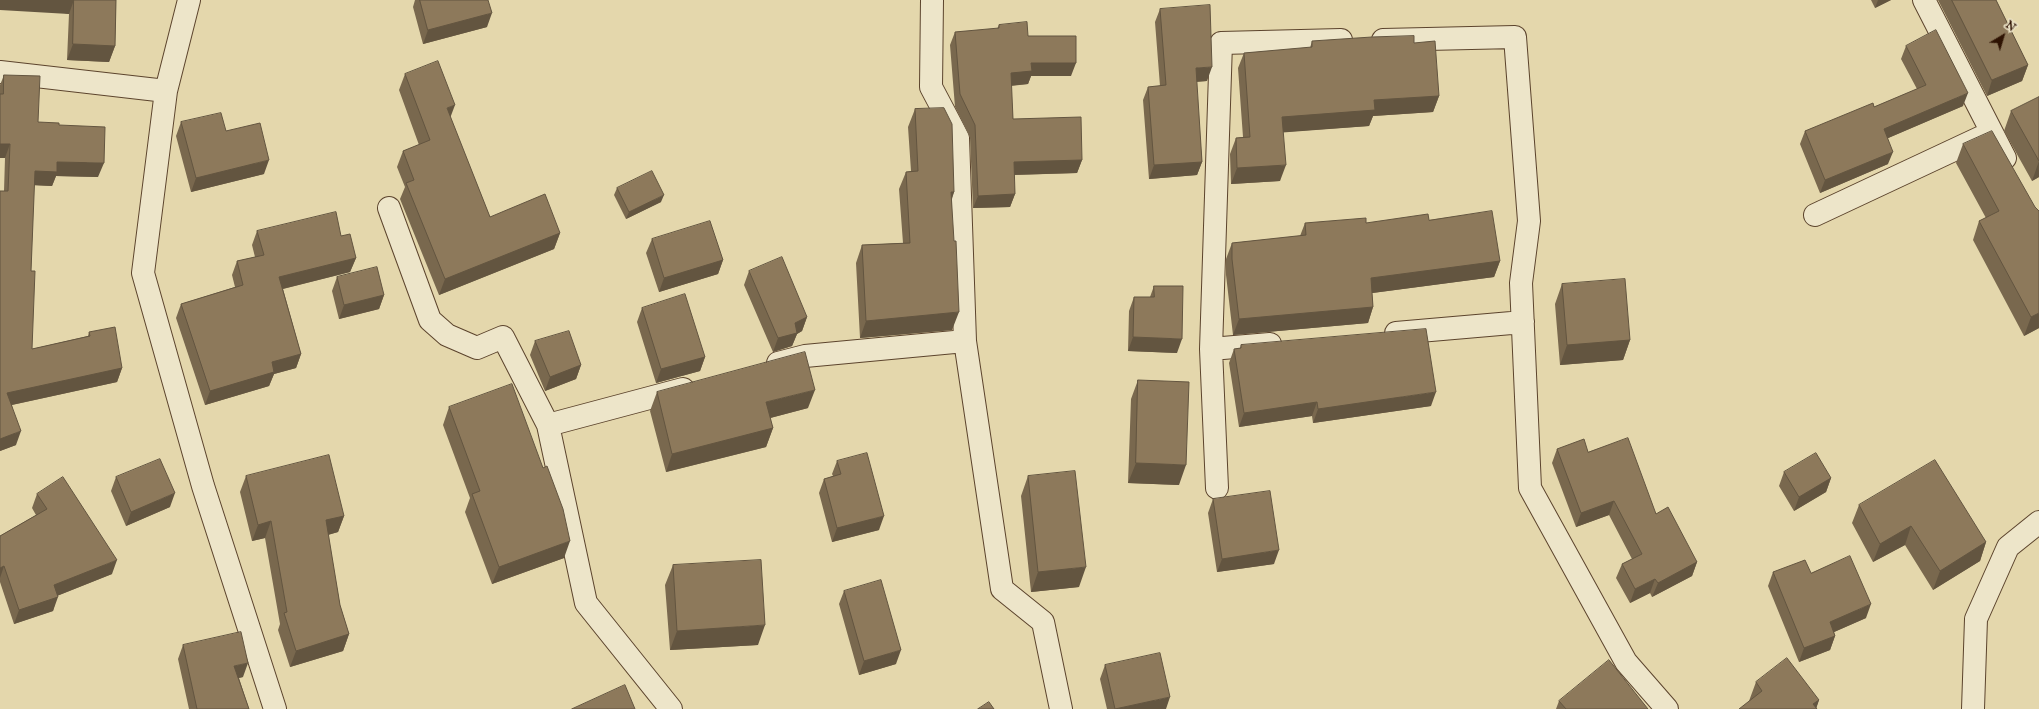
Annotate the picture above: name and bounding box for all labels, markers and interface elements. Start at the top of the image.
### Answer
north arrow [1983,16,2023,56]
text: N [2003,18,2018,34]

